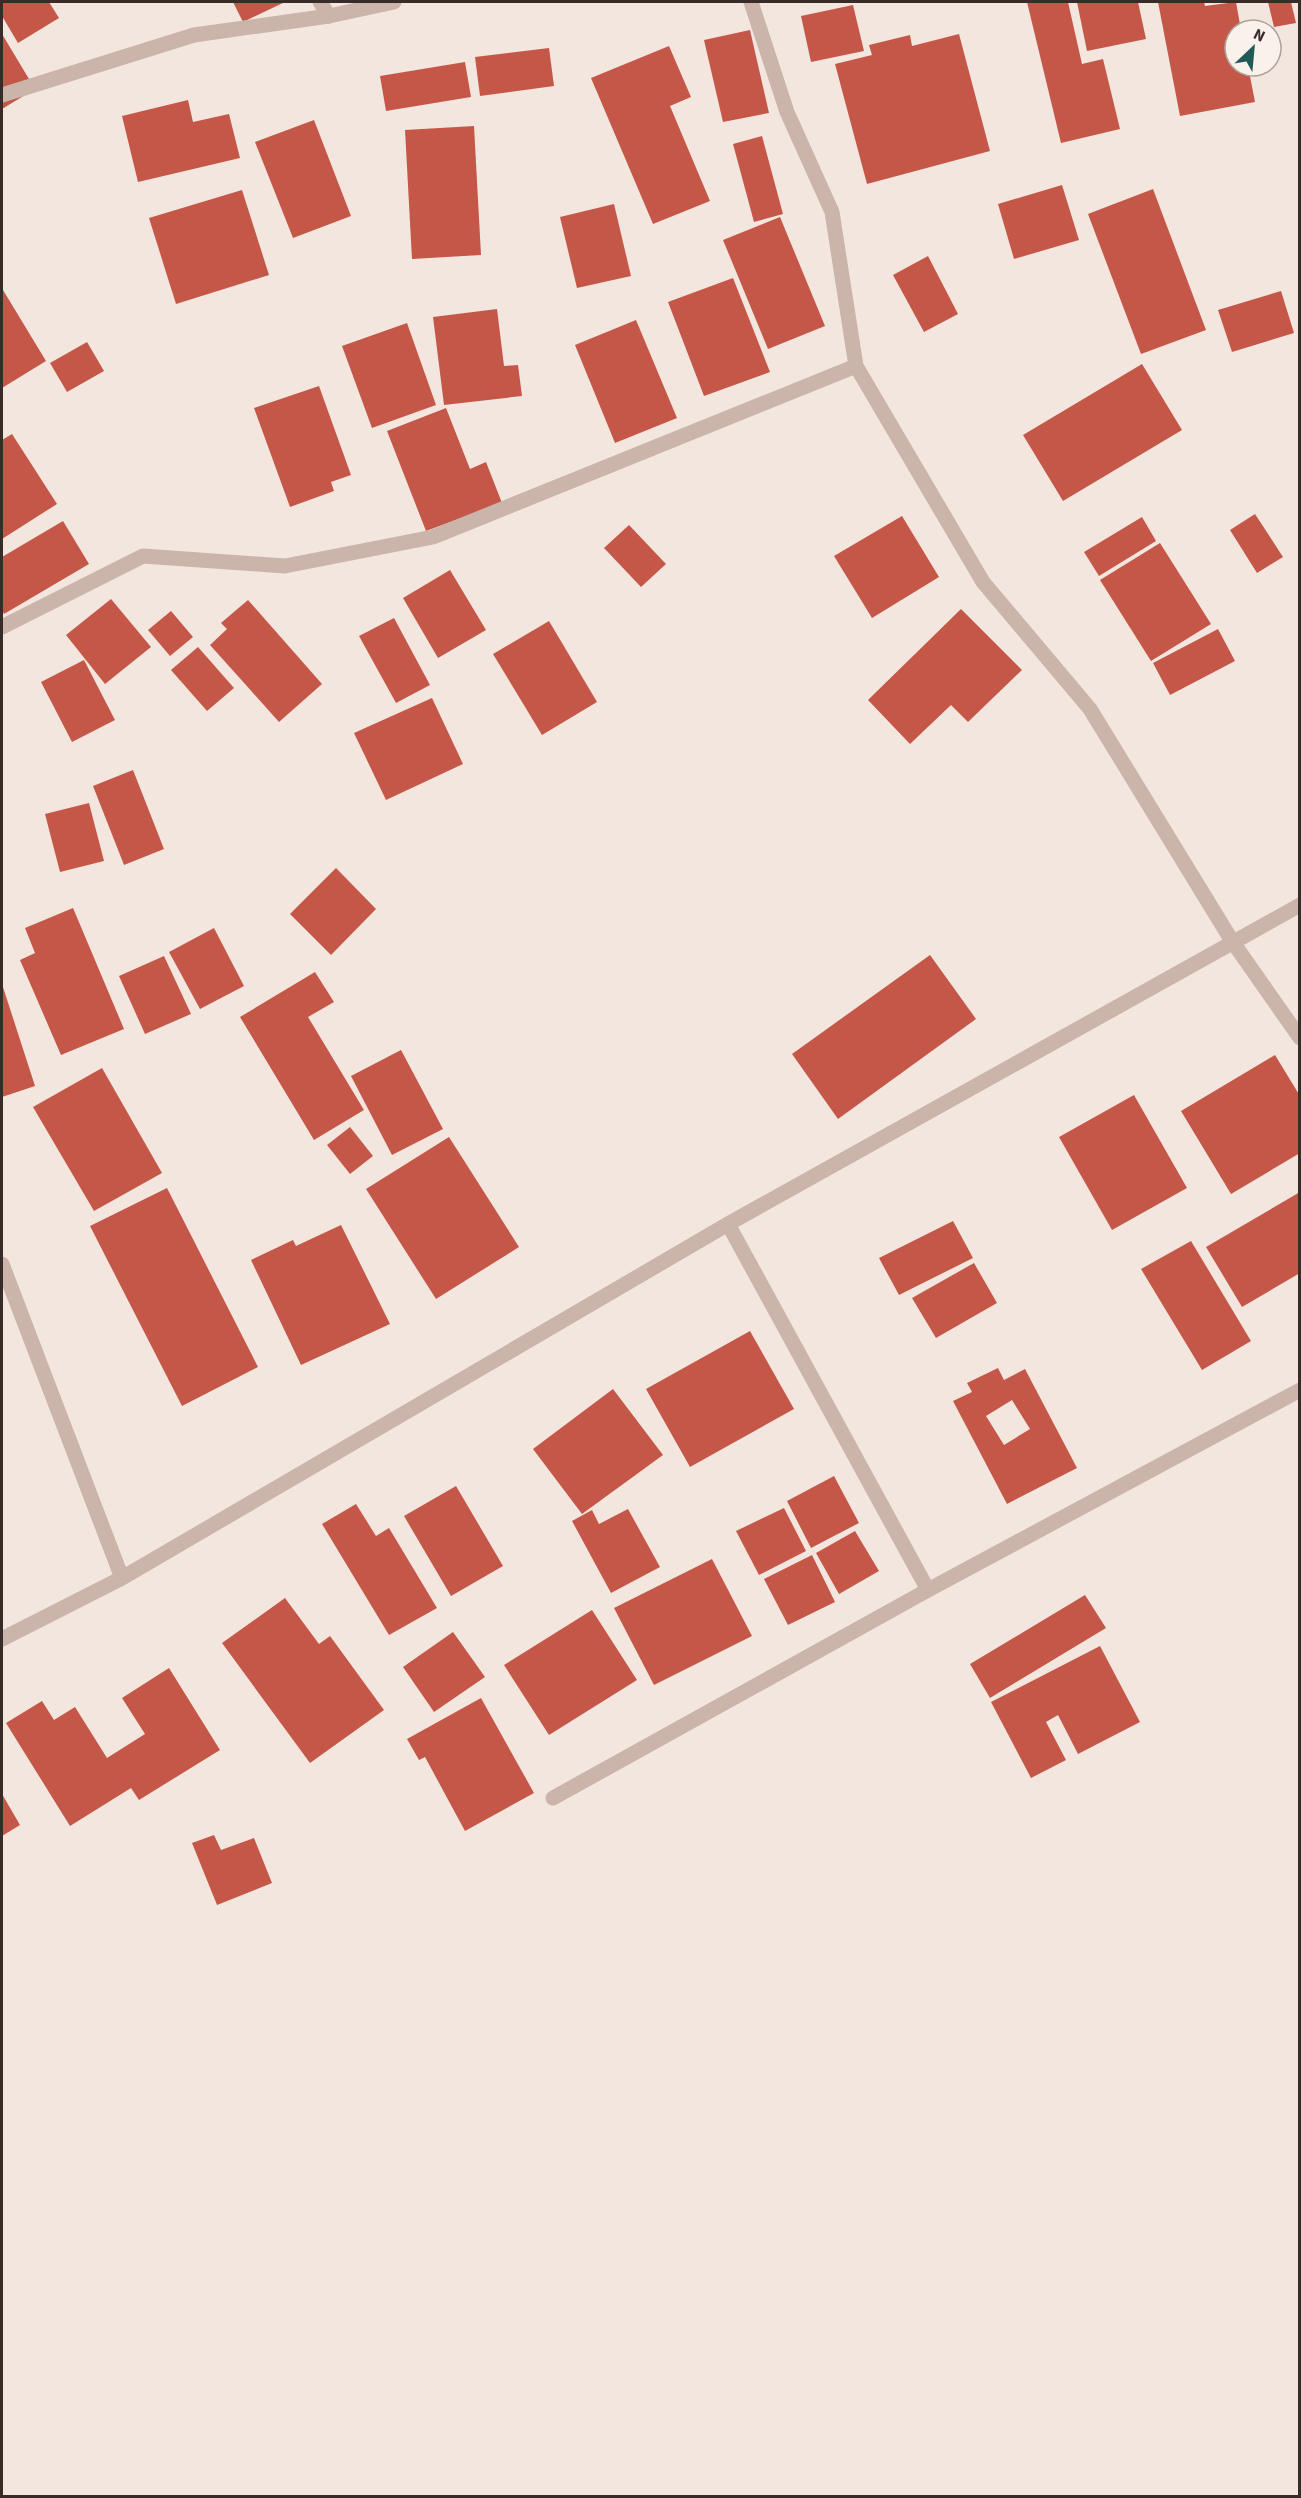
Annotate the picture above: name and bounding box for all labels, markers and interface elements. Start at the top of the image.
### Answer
north arrow [1223,18,1283,78]
text: N [1250,23,1269,48]

